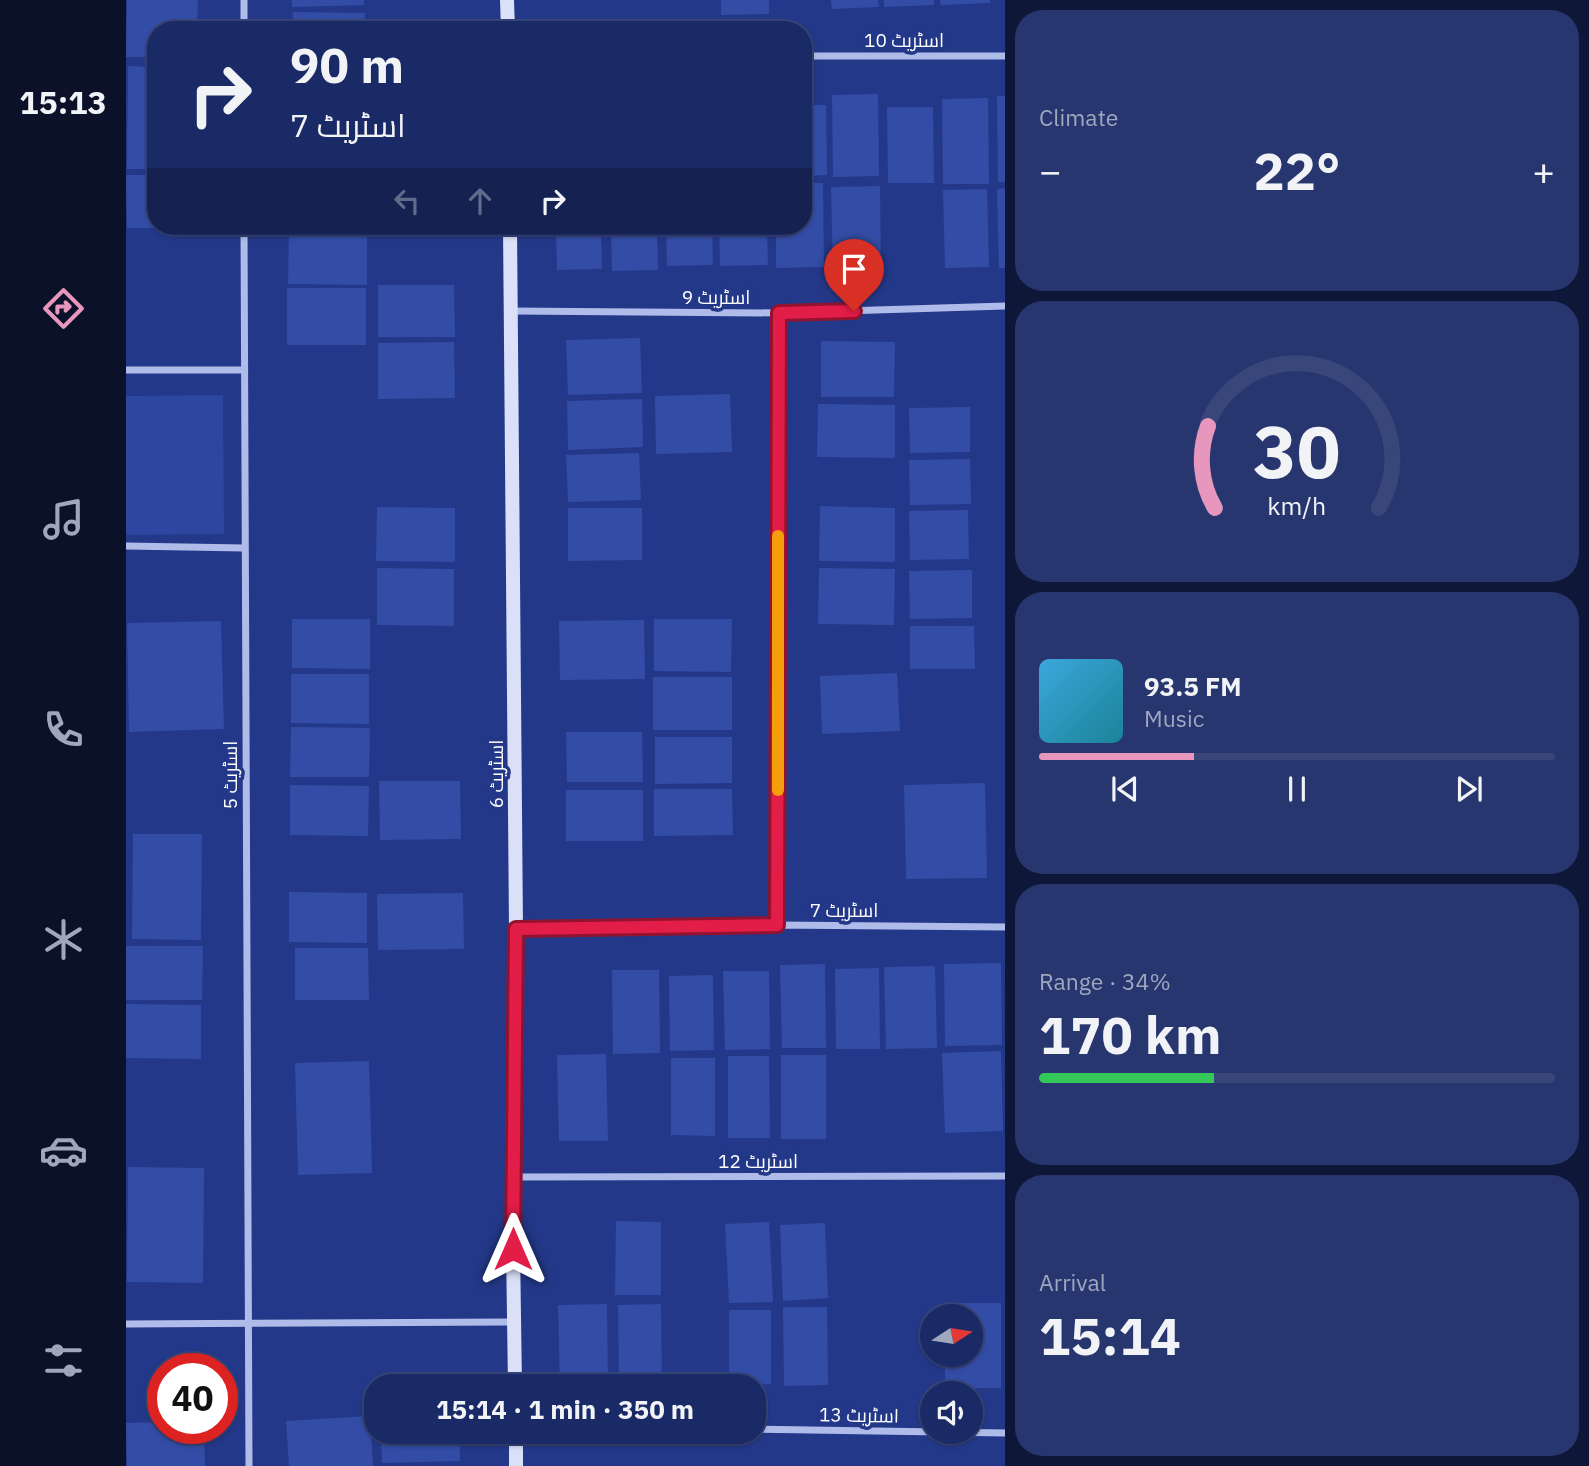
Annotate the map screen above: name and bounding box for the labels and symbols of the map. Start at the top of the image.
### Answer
street label: اسٹریٹ 10 [864,28,944,52]
pin [824,239,884,311]
street label: اسٹریٹ 9 [682,285,750,309]
street label: اسٹریٹ 6 [484,740,508,808]
street label: اسٹریٹ 5 [218,741,242,809]
street label: اسٹریٹ 7 [810,898,878,922]
street label: اسٹریٹ 12 [718,1149,798,1173]
position arrow [476,1212,550,1286]
north arrow [920,1304,984,1367]
speed limit sign: 40 [147,1353,238,1444]
street label: اسٹریٹ 13 [819,1402,899,1428]

